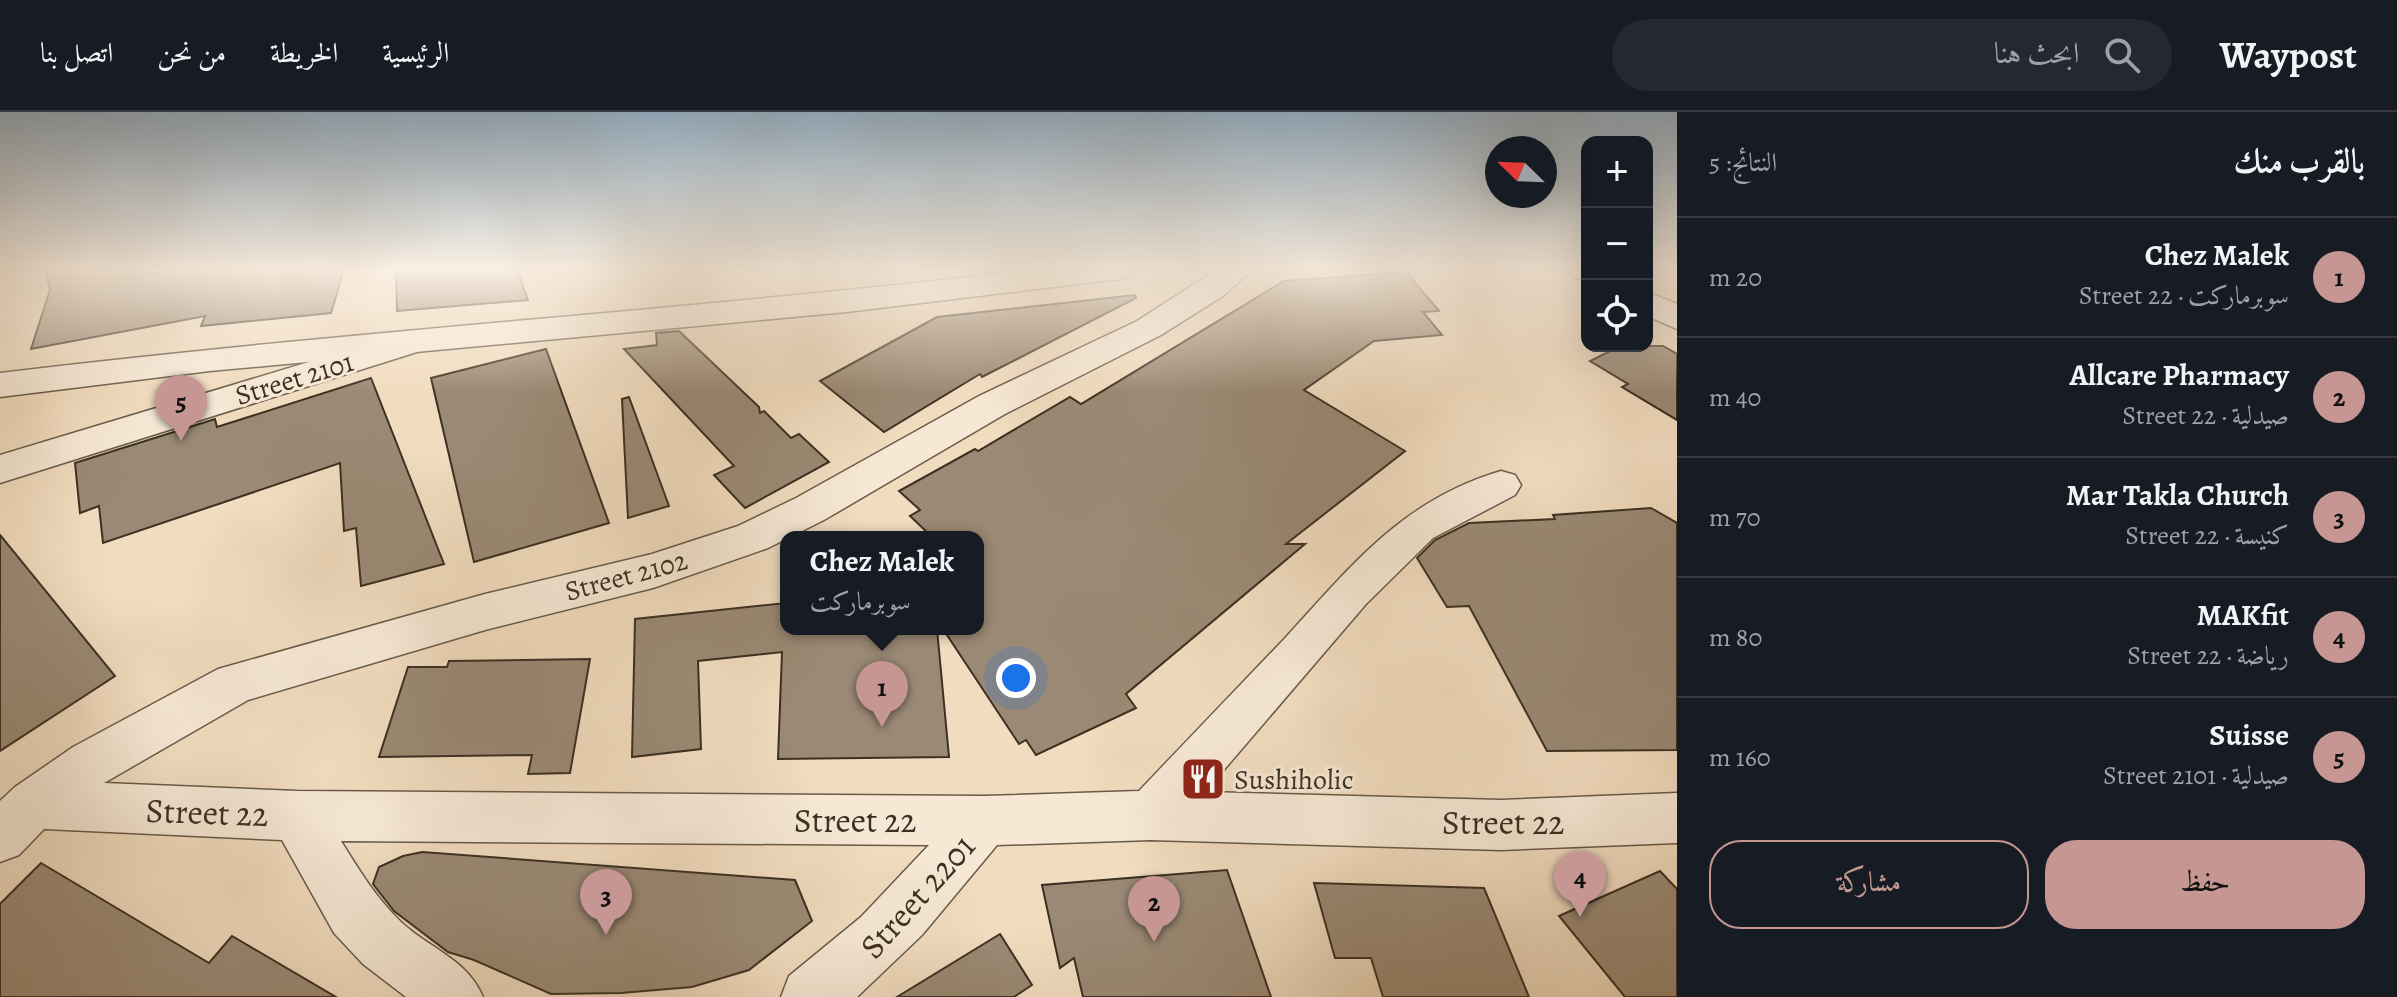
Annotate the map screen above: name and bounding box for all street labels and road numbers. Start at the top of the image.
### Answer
street label: Street 2101 [231,343,358,415]
street label: Street 2102 [561,541,692,611]
street label: Street 22 [145,787,269,838]
street label: Street 22 [794,797,916,844]
street label: Street 22 [1442,799,1564,846]
street label: Street 2201 [849,824,986,969]

